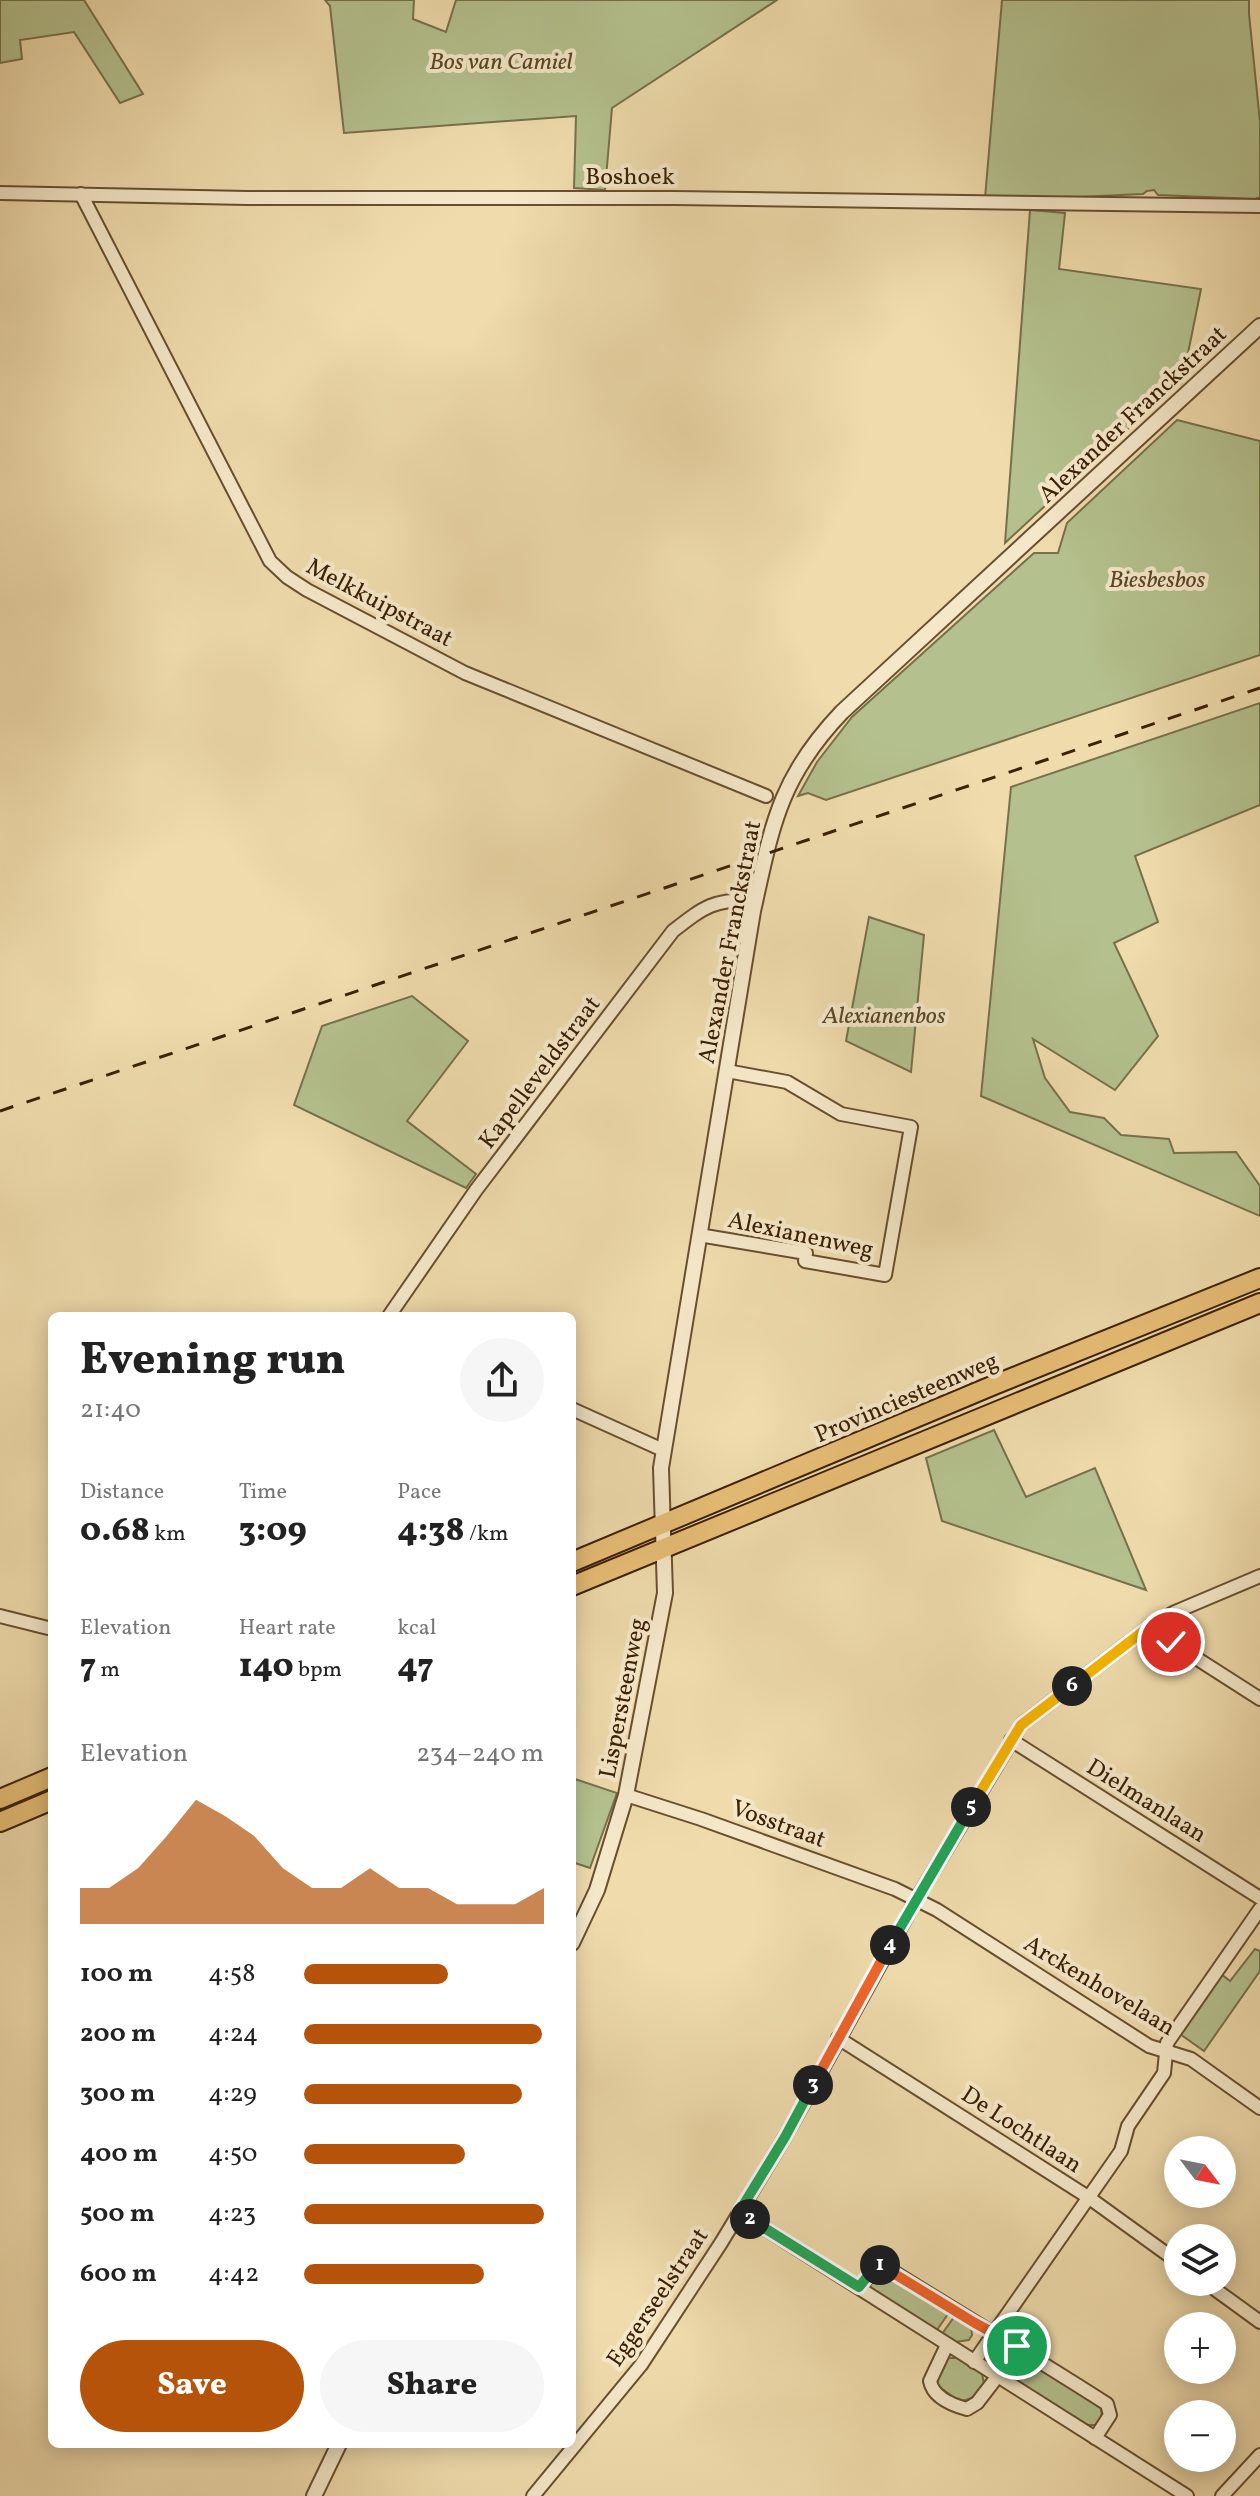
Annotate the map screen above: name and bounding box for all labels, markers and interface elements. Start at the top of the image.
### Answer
park label: Bos van Camiel [429,46,573,80]
street label: Boshoek [585,161,675,195]
street label: Alexander Franckstraat [1031,319,1235,512]
street label: Melkkuipstraat [300,551,458,657]
park label: Biesbesbos [1109,564,1205,598]
street label: Alexander Franckstraat [691,818,771,1067]
street label: Kapelleveldstraat [472,989,610,1157]
park label: Alexianenbos [821,1000,946,1034]
street label: Alexianenweg [725,1204,877,1268]
text: Evening run [80,1331,346,1392]
button: share [460,1338,544,1422]
street label: Provinciesteenweg [810,1345,1004,1453]
text: 21:40 [80,1392,141,1428]
text: Distance [80,1477,164,1508]
text: Time [239,1477,287,1508]
text: Pace [397,1477,441,1508]
text: 0.68 [80,1508,150,1555]
text: 3:09 [239,1508,307,1555]
text: 4:38 [397,1508,465,1555]
text: km [150,1519,186,1550]
text: /km [465,1519,509,1550]
pin [1137,1608,1205,1676]
text: Elevation [80,1613,171,1644]
text: Heart rate [239,1613,336,1644]
text: kcal [397,1613,436,1644]
street label: Lispersteenweg [592,1615,656,1781]
icon: check [1149,1620,1193,1664]
text: 7 [80,1644,96,1691]
text: 140 [239,1644,294,1691]
text: 47 [397,1644,434,1691]
text: m [96,1655,120,1686]
text: bpm [294,1655,342,1686]
pin: 6 [1052,1666,1092,1706]
text: 6 [1066,1670,1078,1701]
text: Elevation [80,1736,188,1772]
text: 234–240 m [416,1736,544,1772]
street label: Dielmanlaan [1079,1751,1213,1852]
pin: 5 [951,1787,991,1827]
text: 5 [966,1791,976,1822]
street label: Vosstraat [726,1792,830,1858]
pin: 4 [870,1925,910,1965]
street label: Arckenhovelaan [1017,1928,1181,2045]
text: 4 [883,1929,897,1960]
text: 100 m [80,1956,153,1992]
text: 4:58 [208,1956,255,1992]
text: 200 m [80,2016,156,2052]
text: 4:24 [208,2016,258,2052]
pin: 3 [793,2065,833,2105]
text: 3 [807,2069,819,2100]
text: 300 m [80,2076,156,2112]
text: 4:29 [208,2076,257,2112]
street label: De Lochtlaan [954,2079,1088,2183]
text: 400 m [80,2136,158,2172]
text: 4:50 [208,2136,257,2172]
north arrow [1164,2136,1236,2208]
map controls [1164,2136,1236,2472]
text: 500 m [80,2196,155,2232]
text: 4:23 [208,2196,256,2232]
pin: 2 [730,2199,770,2239]
text: 2 [744,2203,756,2234]
street label: Eggerseelstraat [599,2222,718,2374]
button: layers [1164,2224,1236,2296]
pin: 1 [860,2245,900,2285]
text: 1 [876,2249,884,2280]
text: 600 m [80,2256,157,2292]
text: 4:42 [208,2256,259,2292]
pin [983,2312,1051,2380]
button: + [1164,2312,1236,2384]
icon: arrive [995,2324,1039,2368]
button: Save [80,2340,304,2432]
button: Share [320,2340,544,2432]
button: − [1164,2400,1236,2472]

